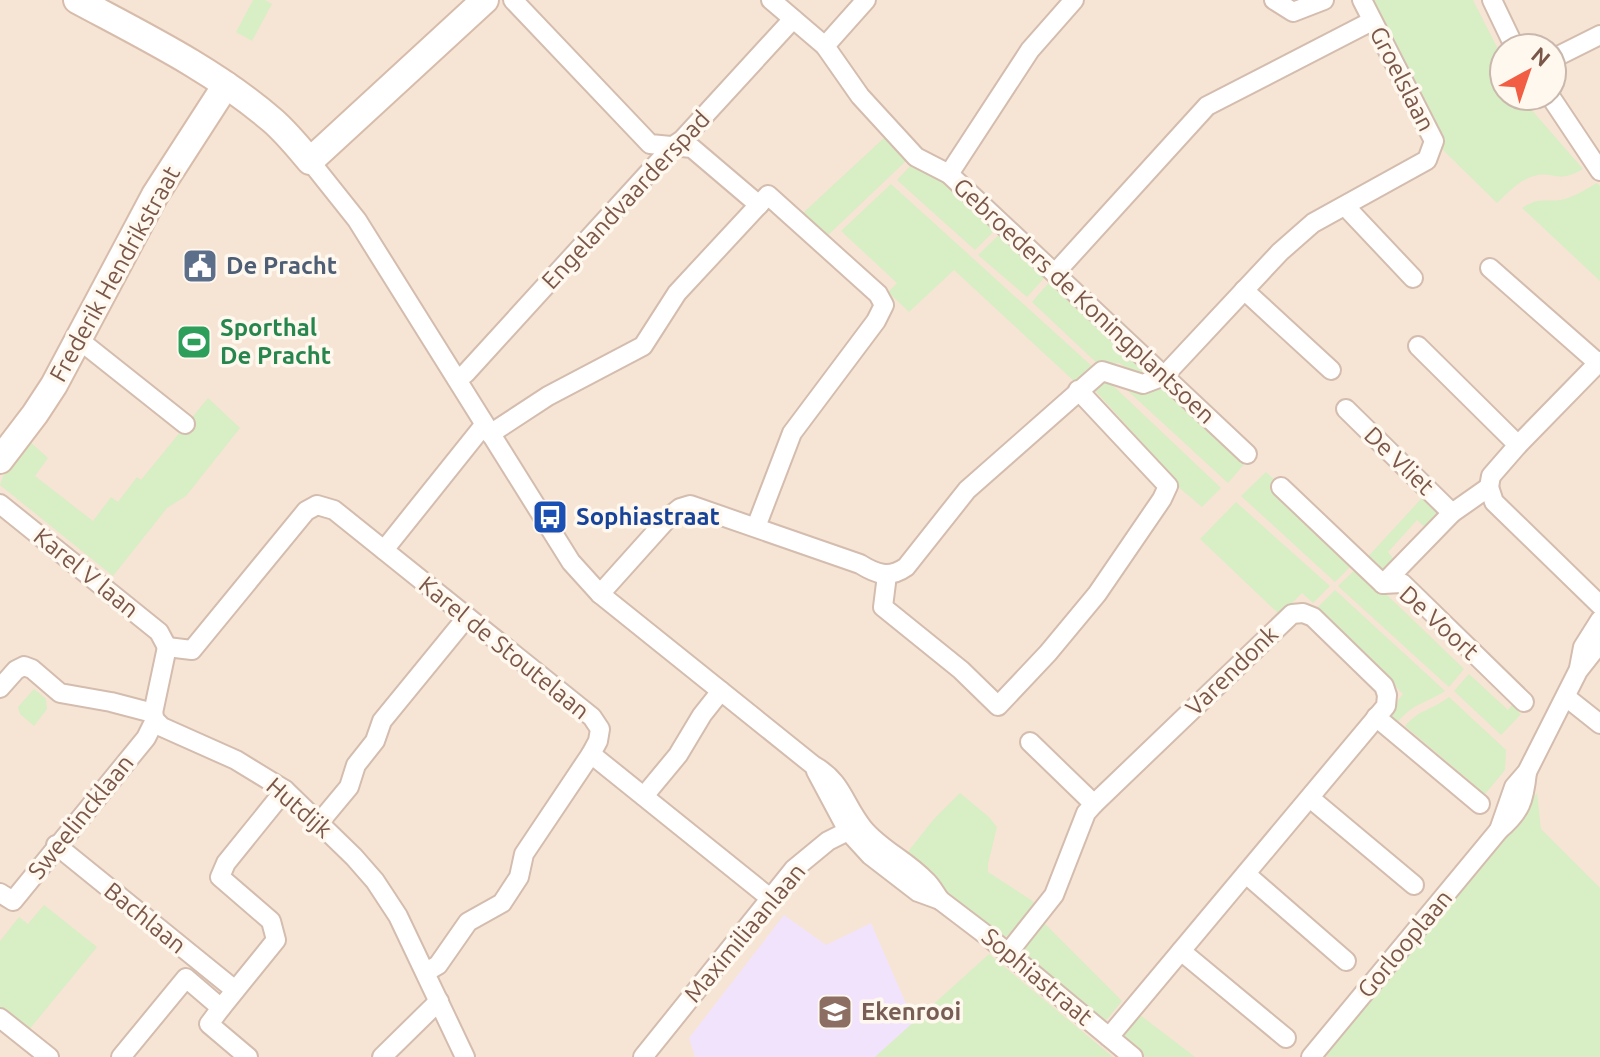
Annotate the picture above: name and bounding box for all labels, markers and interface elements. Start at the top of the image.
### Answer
street label: Groelslaan [1365,22,1440,136]
north arrow [1488,32,1568,112]
text: N [1527,41,1556,71]
street label: Engelandvaarderspad [536,105,715,294]
street label: Frederik Hendrikstraat [44,161,185,386]
street label: Gebroeders de Koningplantsoen [948,172,1221,429]
public building icon: De Pracht [181,247,219,285]
place label: De Pracht [226,252,337,279]
place label: Sporthal De Pracht [220,314,331,369]
sports icon: Sporthal De Pracht [175,323,213,361]
street label: De Vliet [1359,421,1440,501]
bus stop icon: Sophiastraat [531,498,569,536]
place label: Sophiastraat [576,503,720,530]
street label: Karel V laan [29,522,144,623]
street label: Karel de Stoutelaan [414,571,595,724]
street label: De Voort [1394,580,1485,665]
street label: Varendonk [1180,620,1283,721]
street label: Sweelincklaan [22,749,139,884]
street label: Hutdijk [261,772,337,843]
street label: Maximiliaanlaan [679,858,811,1008]
street label: Bachlaan [99,877,192,959]
street label: Gorlooplaan [1352,884,1457,1003]
street label: Sophiastraat [977,923,1098,1031]
school or university icon: Ekenrooi [816,993,854,1031]
place label: Ekenrooi [861,998,961,1025]

